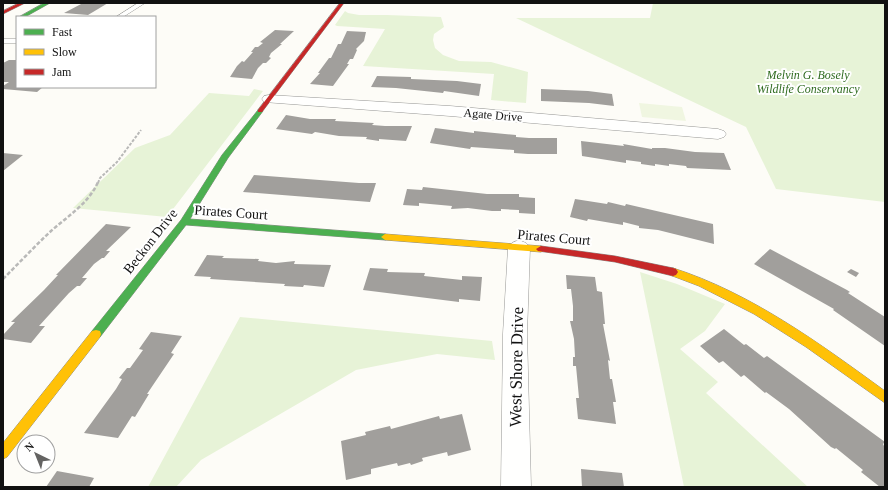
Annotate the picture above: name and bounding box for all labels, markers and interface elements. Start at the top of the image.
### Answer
legend [16,16,156,88]
text: Fast [52,25,73,39]
text: Slow [52,45,77,59]
text: Jam [52,65,72,79]
park label: Melvin G. Bosely Wildlife Conservancy [757,68,860,96]
street label: Agate Drive [463,105,523,125]
street label: Pirates Court [194,202,268,223]
street label: Beckon Drive [120,206,180,277]
street label: Pirates Court [517,227,591,248]
street label: West Shore Drive [506,307,527,427]
north arrow [16,434,56,474]
text: N [22,440,36,454]

